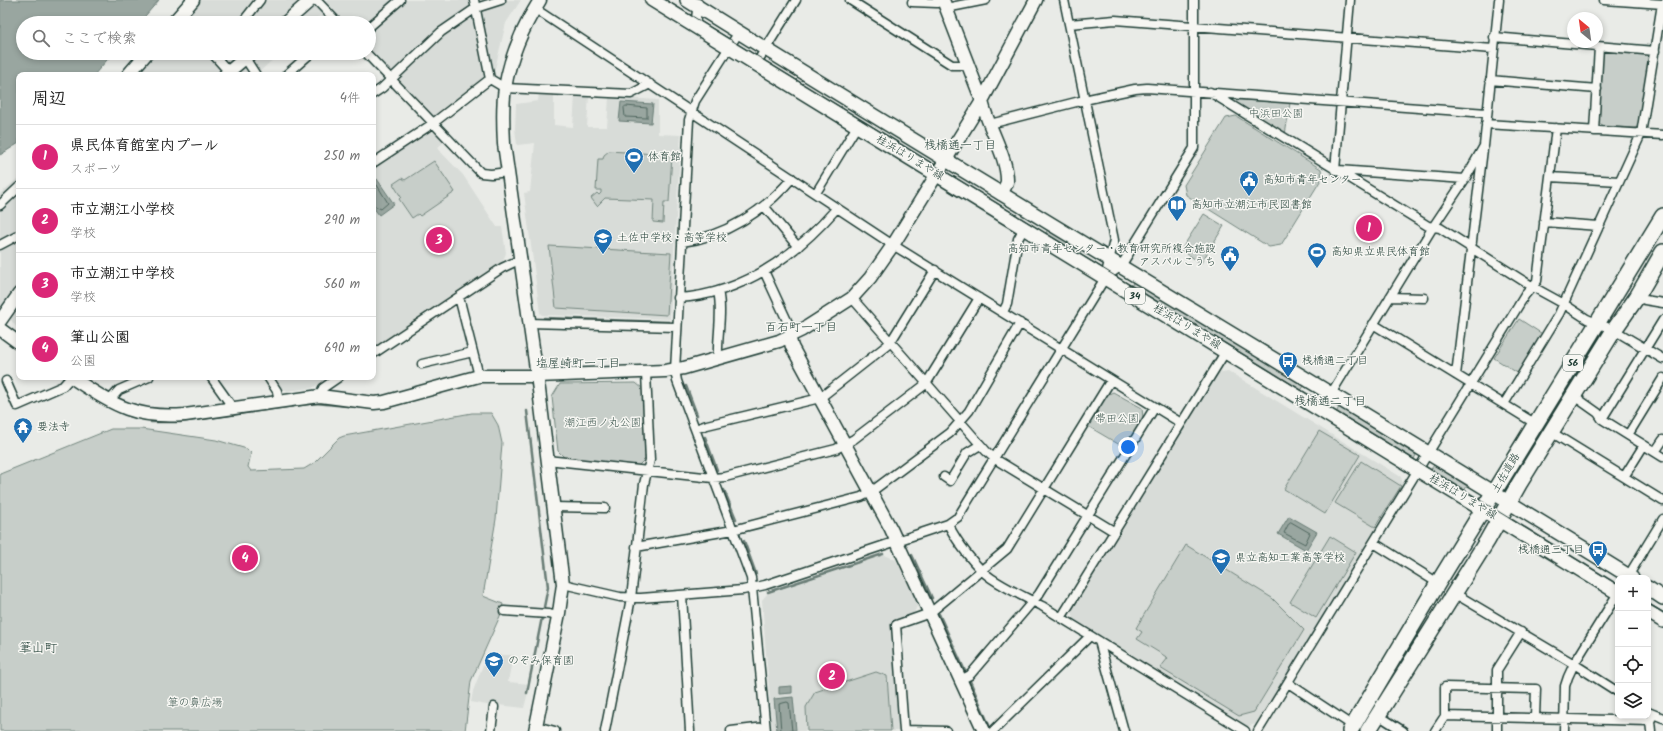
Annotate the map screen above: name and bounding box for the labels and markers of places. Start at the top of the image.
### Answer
sports icon: 体育館 [623,146,645,174]
place label: 体育館 [648,148,681,166]
public building icon: 高知市青年センター [1238,169,1260,197]
place label: 高知市青年センター [1263,171,1362,189]
library icon: 高知市立潮江市民図書館 [1166,194,1188,222]
place label: 高知市立潮江市民図書館 [1191,196,1312,214]
pin: 1 [1356,213,1382,243]
pin: 3 [426,225,452,255]
school or university icon: 土佐中学校・高等学校 [592,227,614,255]
place label: 土佐中学校・高等学校 [617,229,727,247]
place label: 高知市青年センター・教育研究所複合施設 アスパルこうち [1007,240,1216,271]
sports icon: 高知県立県民体育館 [1306,241,1328,269]
place label: 高知県立県民体育館 [1331,243,1430,261]
public building icon: 高知市青年センター・教育研究所複合施設 アスパルこうち [1219,244,1241,272]
bus stop icon: 桟橋通二丁目 [1277,350,1299,378]
place label: 桟橋通二丁目 [1302,352,1368,370]
temple icon: 要法寺 [12,416,34,444]
place label: 要法寺 [37,418,70,436]
bus stop icon: 桟橋通三丁目 [1587,539,1609,567]
place label: 桟橋通三丁目 [1518,541,1584,559]
pin: 4 [232,543,258,573]
school or university icon: 県立高知工業高等学校 [1210,547,1232,575]
place label: 県立高知工業高等学校 [1235,549,1345,567]
school or university icon: のぞみ保育園 [483,650,505,678]
place label: のぞみ保育園 [508,652,574,670]
pin: 2 [819,661,845,691]

